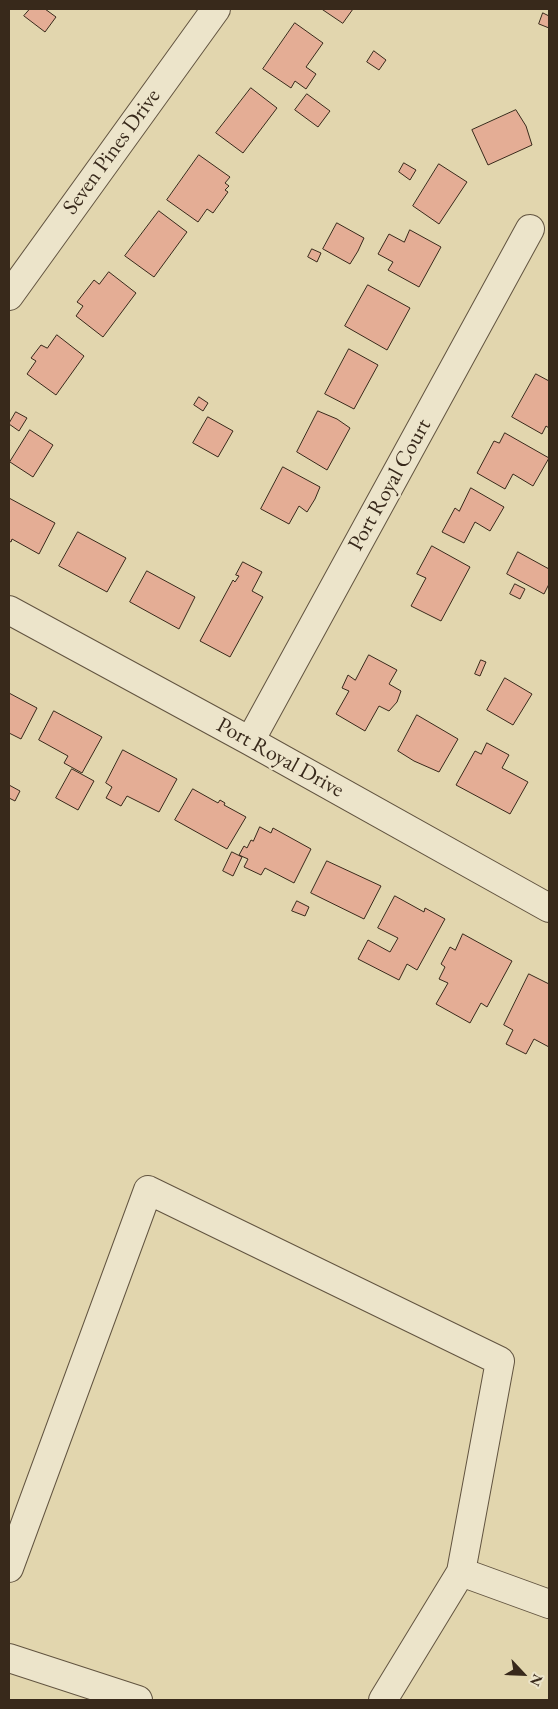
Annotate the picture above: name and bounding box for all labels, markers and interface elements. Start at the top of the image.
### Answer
street label: Seven Pines Drive [58,84,166,220]
street label: Port Royal Court [343,414,437,556]
street label: Port Royal Drive [212,712,348,804]
north arrow [498,1649,548,1699]
text: N [526,1671,547,1689]

